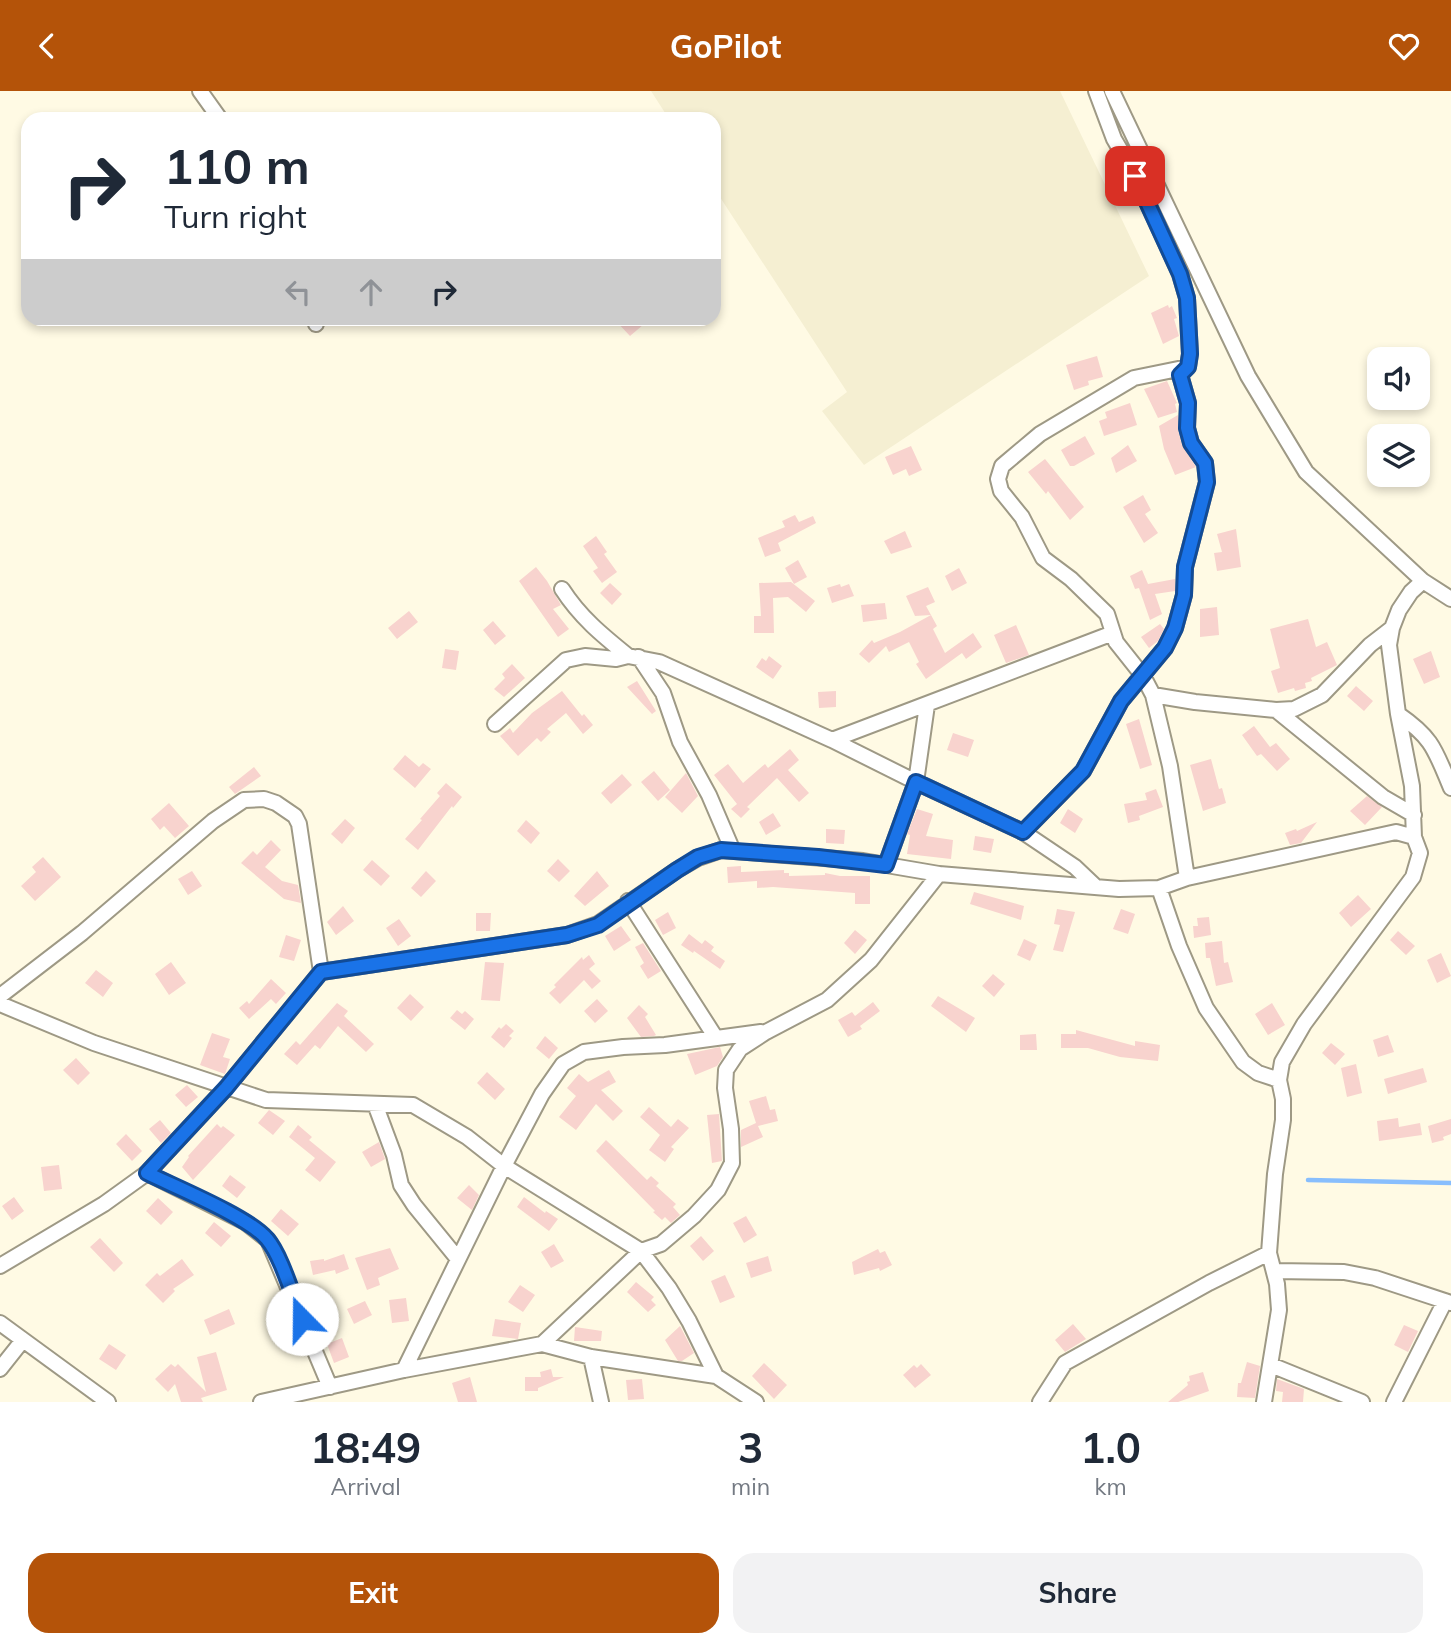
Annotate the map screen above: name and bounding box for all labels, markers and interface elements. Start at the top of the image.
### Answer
text: GoPilot [670,26,781,66]
icon: back [28,27,66,65]
icon: heart [1385,27,1423,65]
text: 110 m [164,135,310,196]
icon: right [49,140,140,231]
pin [1105,146,1165,206]
icon: arrive [1116,157,1154,195]
text: Turn right [164,196,307,236]
icon: left [279,273,317,311]
icon: ahead [352,273,390,311]
icon: right [425,273,463,311]
map controls [1367,347,1430,487]
button: sound [1367,347,1430,410]
button: layers [1367,424,1430,487]
position arrow [265,1282,339,1356]
text: 18:49 [310,1421,421,1474]
text: 3 [738,1421,763,1474]
text: 1.0 [1080,1421,1141,1474]
text: Arrival [330,1472,401,1501]
text: min [731,1472,770,1501]
text: km [1095,1472,1127,1501]
button: Exit [28,1553,719,1633]
button: Share [733,1553,1423,1633]

